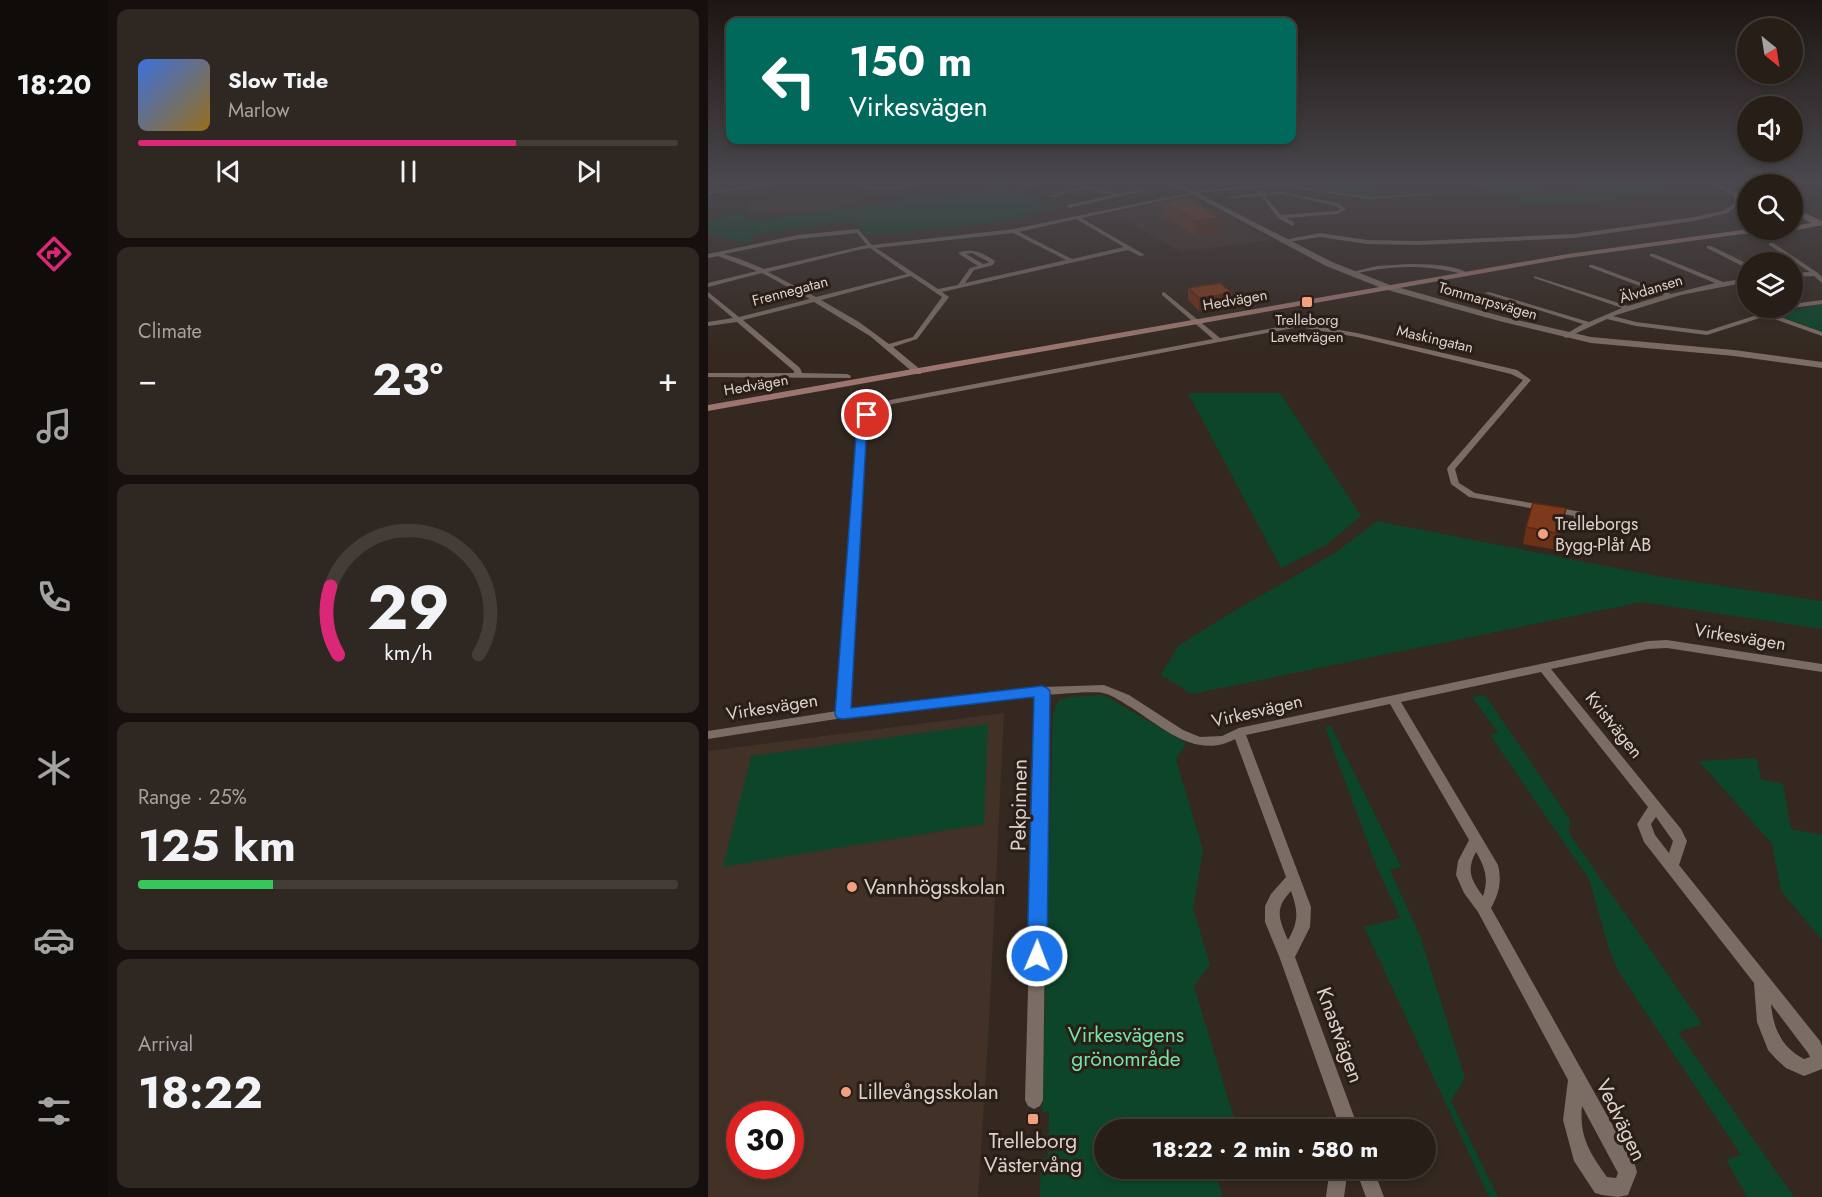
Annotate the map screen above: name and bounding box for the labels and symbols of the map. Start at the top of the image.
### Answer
north arrow [1737,18,1803,84]
street label: Älvdansen [1617,269,1685,309]
street label: Frennegatan [750,270,830,312]
street label: Tommarpsvägen [1436,276,1540,326]
street label: Hedvägen [1201,284,1269,316]
marker: Trelleborg Lavettvägen [1300,295,1314,309]
place label: Trelleborg Lavettvägen [1270,309,1344,348]
street label: Maskingatan [1394,319,1476,359]
street label: Hedvägen [722,369,790,401]
pin [841,389,892,440]
place label: Trelleborgs Bygg-Plåt AB [1555,511,1651,558]
marker: Trelleborgs Bygg-Plåt AB [1536,527,1550,541]
street label: Virkesvägen [1692,617,1788,657]
street label: Kvistvägen [1579,686,1649,764]
street label: Virkesvägen [724,687,820,727]
street label: Virkesvägen [1209,688,1305,734]
street label: Pekpinnen [1003,759,1035,851]
place label: Vannhögsskolan [864,872,1006,902]
marker: Vannhögsskolan [845,880,859,894]
position arrow [1005,924,1069,988]
street label: Knastvägen [1309,983,1371,1087]
park label: Virkesvägens grönområde [1068,1020,1184,1074]
street label: Vedvägen [1588,1074,1654,1166]
place label: Lillevångsskolan [858,1077,999,1107]
marker: Lillevångsskolan [839,1085,853,1099]
speed limit sign: 30 [726,1101,804,1179]
marker: Trelleborg Västervång [1026,1112,1040,1126]
place label: Trelleborg Västervång [984,1126,1082,1180]

